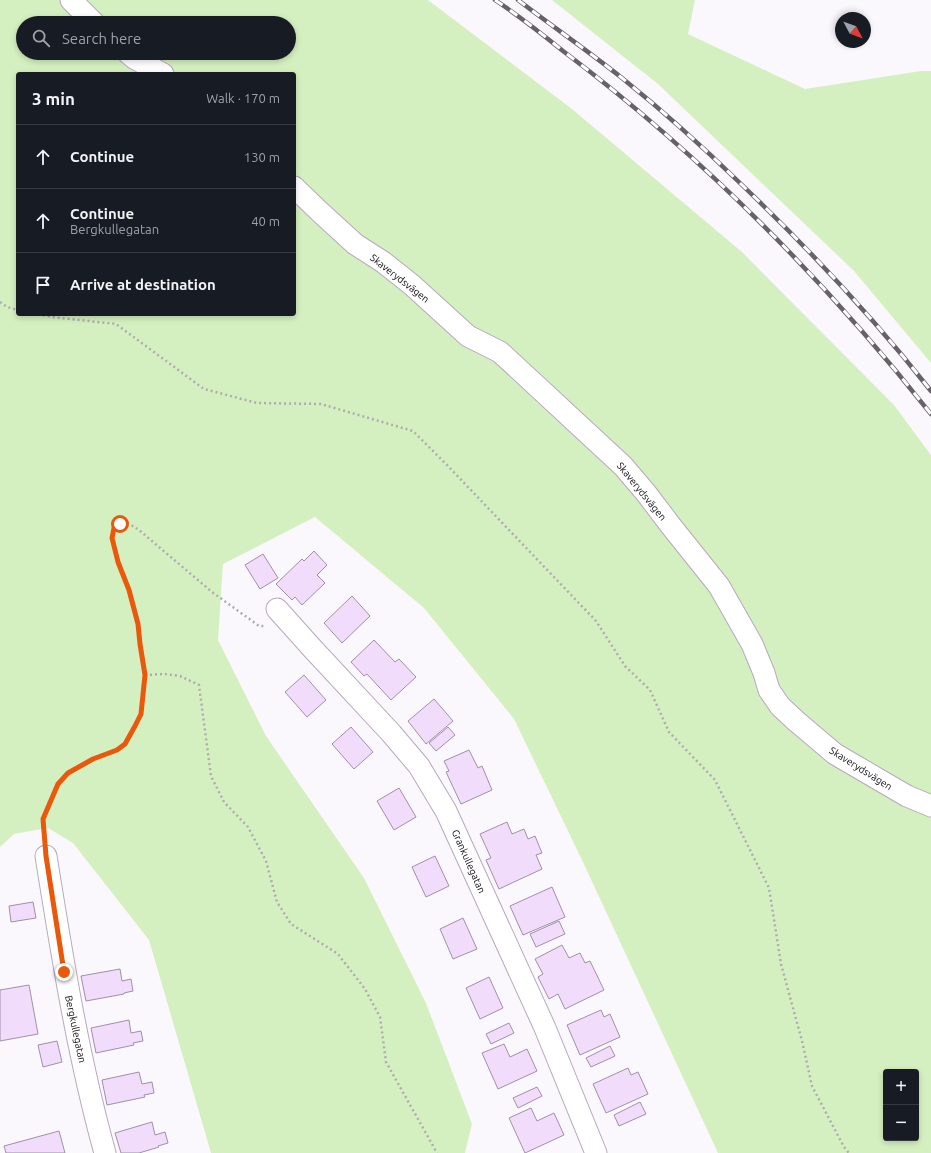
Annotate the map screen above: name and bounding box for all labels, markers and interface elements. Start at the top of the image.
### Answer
north arrow [835,12,871,48]
search box [16,16,296,60]
icon: search [30,27,52,49]
text: Search here [62,30,141,47]
text: 3 min [32,89,75,108]
text: Walk · 170 m [206,91,280,105]
icon: ahead [32,146,54,168]
text: Continue [70,148,134,165]
text: 130 m [244,150,280,164]
text: Continue [70,205,134,222]
icon: ahead [32,210,54,232]
text: 40 m [251,214,280,228]
text: Bergkullegatan [70,222,159,236]
street label: Skaverydsvägen [368,252,431,305]
icon: arrive [32,274,54,296]
text: Arrive at destination [70,276,216,293]
street label: Skaverydsvägen [615,460,668,523]
route start [111,515,129,533]
street label: Skaverydsvägen [827,745,894,792]
street label: Grankullegatan [450,828,487,895]
route end [55,963,73,981]
street label: Bergkullegatan [63,994,88,1064]
map controls [883,1069,919,1141]
button: + [883,1069,919,1105]
button: − [883,1105,919,1141]

